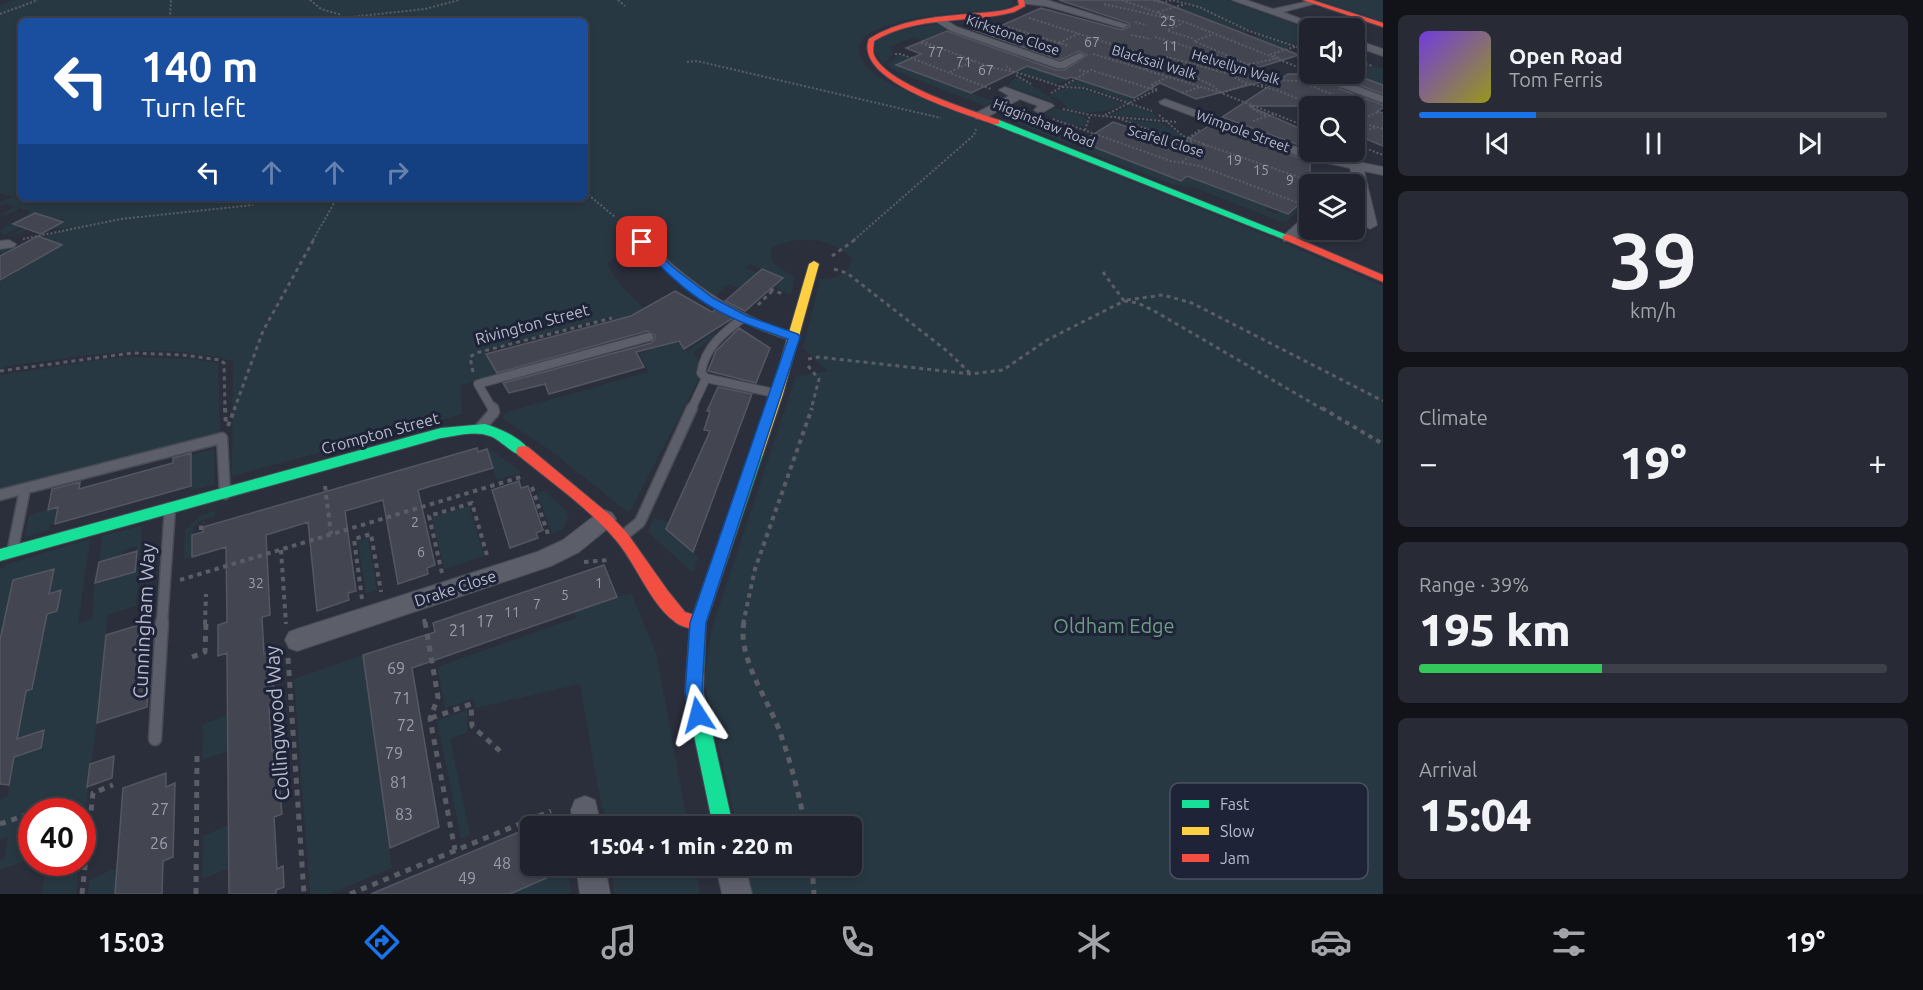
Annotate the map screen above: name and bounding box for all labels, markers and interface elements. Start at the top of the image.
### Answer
street label: Kirkstone Close [964,12,1062,58]
house number: 25 [1160,13,1176,29]
map controls [1299,18,1365,240]
button: sound [1299,18,1365,84]
house number: 67 [1084,34,1100,50]
house number: 11 [1162,38,1178,54]
icon: left [42,42,120,120]
street label: Blacksail Walk [1110,42,1198,82]
text: 140 m [141,43,258,90]
text: Open Road [1509,43,1623,68]
house number: 77 [928,44,944,60]
street label: Helvellyn Walk [1190,46,1282,88]
house number: 71 [956,54,972,70]
house number: 67 [978,62,994,78]
text: Tom Ferris [1509,68,1603,91]
text: Turn left [141,92,245,122]
street label: Higginshaw Road [991,95,1097,151]
button: search [1299,96,1365,162]
street label: Wimpole Street [1194,107,1293,156]
street label: Scafell Close [1126,122,1206,160]
icon: previous [1481,127,1514,160]
icon: pause [1637,127,1670,160]
icon: next [1793,127,1826,160]
house number: 19 [1226,152,1242,168]
icon: left [192,156,225,189]
icon: ahead [255,156,288,189]
icon: ahead [318,156,351,189]
icon: right [381,156,414,189]
house number: 15 [1253,162,1269,178]
house number: 9 [1286,172,1294,188]
button: layers [1299,174,1365,240]
pin [616,216,667,267]
text: 39 [1609,216,1697,304]
icon: arrive [625,225,658,258]
text: km/h [1630,299,1676,322]
street label: Rivington Street [473,300,592,348]
text: Climate [1419,406,1488,429]
street label: Crompton Street [319,408,442,457]
text: 19° [1619,437,1687,488]
text: − [1419,444,1438,481]
text: + [1868,444,1887,481]
house number: 2 [411,514,419,530]
street label: Cunningham Way [128,542,159,699]
house number: 6 [417,544,425,560]
street label: Drake Close [412,566,498,610]
text: Range · 39% [1419,573,1529,596]
house number: 32 [248,575,264,591]
house number: 1 [595,575,603,591]
house number: 5 [561,587,569,603]
house number: 7 [533,596,541,612]
house number: 11 [504,604,520,620]
text: 195 km [1419,604,1571,655]
house number: 17 [476,612,494,630]
park label: Oldham Edge [1053,614,1175,637]
house number: 21 [449,621,467,639]
street label: Collingwood Way [260,644,293,801]
house number: 69 [387,659,405,677]
position arrow [666,683,730,747]
house number: 71 [393,689,411,707]
house number: 72 [397,716,415,734]
house number: 79 [385,744,403,762]
text: Arrival [1419,758,1477,781]
house number: 81 [390,773,408,791]
legend [1170,783,1368,879]
text: 15:04 [1419,789,1532,840]
text: Fast [1220,795,1250,813]
speed limit sign: 40 [18,798,96,876]
house number: 27 [151,800,169,818]
house number: 83 [395,805,413,823]
text: Slow [1220,822,1255,840]
text: 15:04 · 1 min · 220 m [589,833,793,858]
house number: 26 [150,834,168,852]
text: Jam [1220,849,1250,867]
house number: 48 [493,854,511,872]
house number: 49 [458,869,476,887]
icon: directions [361,921,403,963]
icon: music [598,921,640,963]
icon: phone [836,921,878,963]
icon: climate [1073,921,1115,963]
icon: car [1310,921,1352,963]
icon: filters [1548,921,1590,963]
text: 15:03 [98,927,165,957]
text: 19° [1785,927,1825,957]

